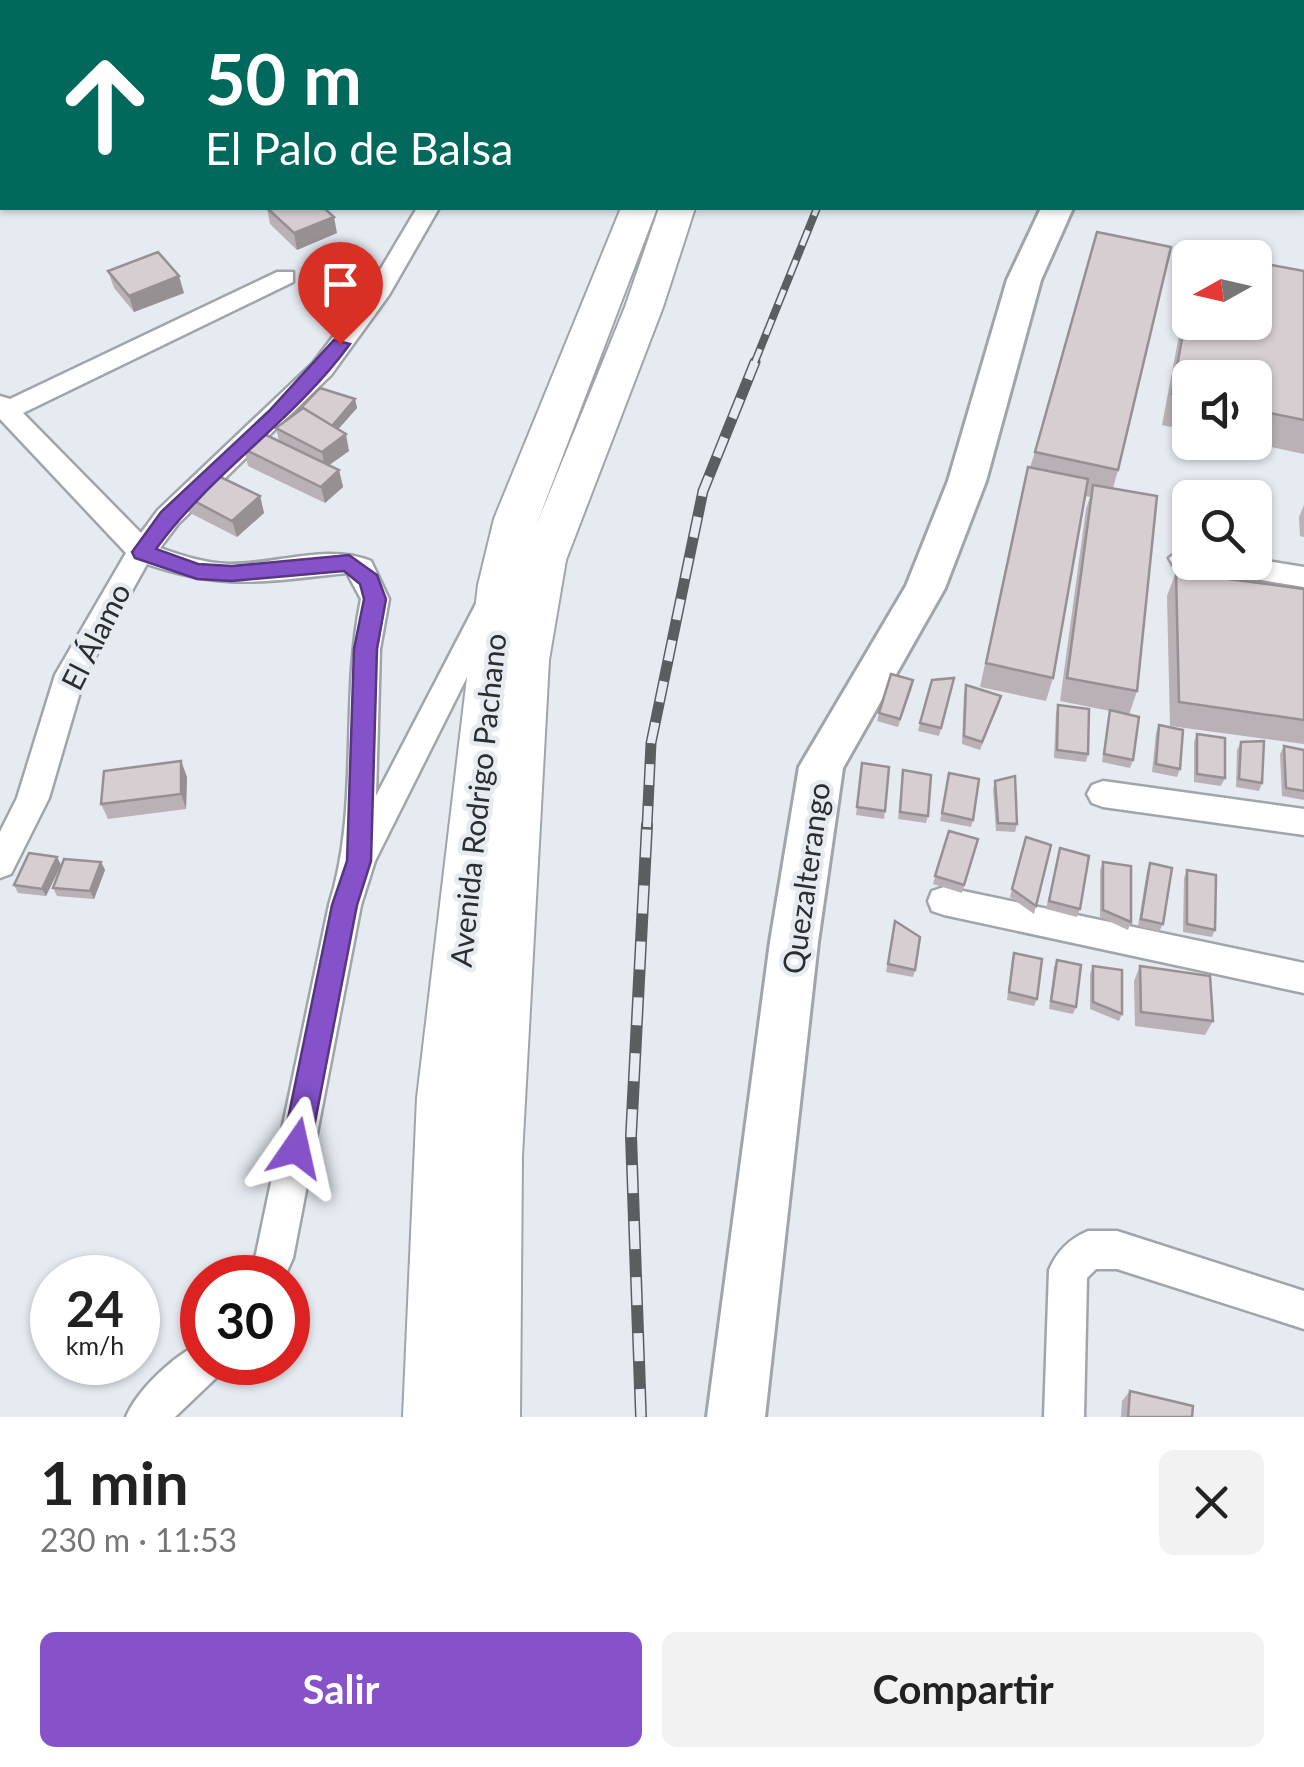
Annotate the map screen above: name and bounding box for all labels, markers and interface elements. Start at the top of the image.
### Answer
text: 50 m [205,36,362,120]
icon: ahead [40,40,170,170]
text: El Palo de Balsa [205,121,513,175]
north arrow [1172,240,1272,340]
map controls [1172,240,1272,580]
pin [298,242,383,345]
icon: arrive [313,257,368,312]
button: sound [1172,360,1272,460]
button: search [1172,480,1272,580]
street label: El Álamo [53,577,137,695]
street label: Avenida Rodrigo Pachano [442,631,512,969]
street label: Quezalterango [774,780,836,976]
position arrow [244,1096,348,1200]
speed limit sign: 30 [180,1255,310,1385]
text: 24 [66,1278,124,1338]
text: km/h [66,1330,124,1360]
text: 1 min [40,1446,189,1518]
button: close [1159,1450,1264,1555]
text: 230 m · 11:53 [40,1520,237,1559]
button: Salir [40,1632,642,1747]
button: Compartir [662,1632,1264,1747]

